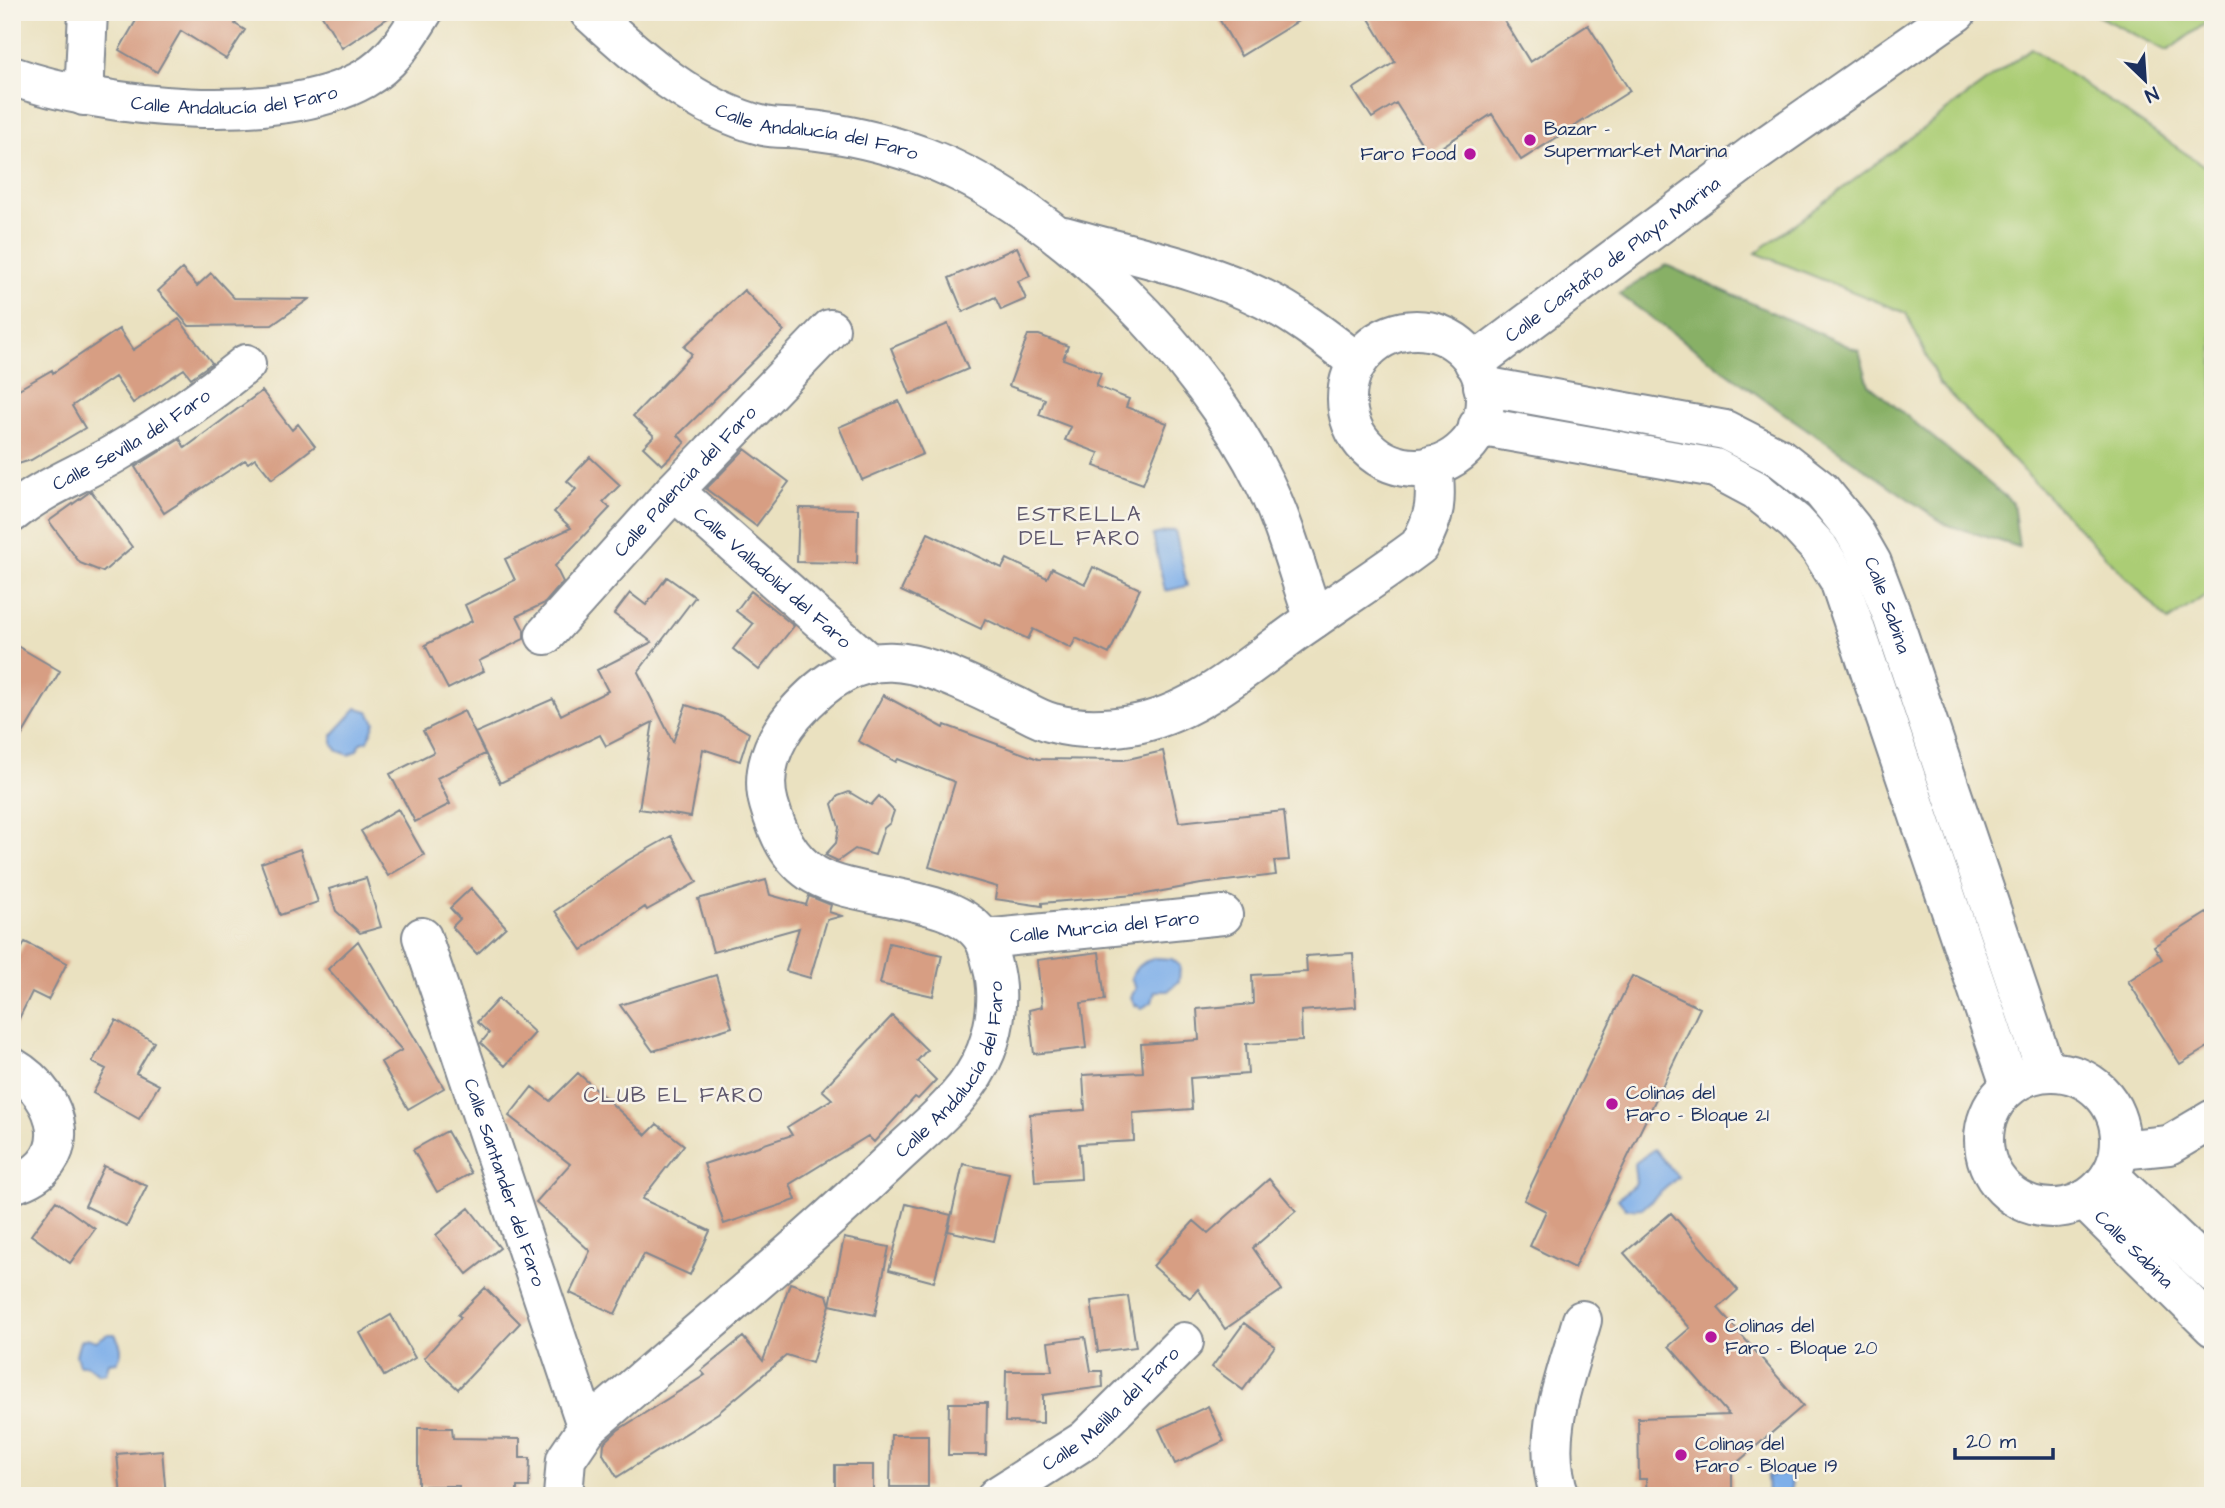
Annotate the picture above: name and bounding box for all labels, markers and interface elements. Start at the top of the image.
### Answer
north arrow [2110,46,2180,116]
street label: Calle Andalucía del Faro [129,78,341,122]
text: N [2140,79,2163,109]
street label: Calle Andalucía del Faro [711,96,922,167]
place label: Bazar - Supermarket Marina [1544,116,1728,165]
marker: Bazar - Supermarket Marina [1522,132,1538,148]
place label: Faro Food [1360,141,1456,168]
marker: Faro Food [1462,146,1478,162]
street label: Calle Castaño de Playa Marina [1499,170,1726,349]
street label: Calle Sevilla del Faro [47,382,216,498]
street label: Calle Palencia del Faro [608,399,763,563]
district label: ESTRELLA DEL FARO [1018,500,1142,553]
street label: Calle Valladolid del Faro [687,501,857,655]
street label: Calle Sabina [1857,553,1917,658]
street label: Calle Murcia del Faro [1009,904,1200,950]
street label: Calle Andalucía del Faro [889,980,1010,1164]
street label: Calle Santander del Faro [457,1075,552,1290]
place label: Colinas del Faro - Bloque 21 [1626,1080,1769,1129]
district label: CLUB EL FARO [584,1081,764,1110]
marker: Colinas del Faro - Bloque 21 [1604,1096,1620,1112]
street label: Calle Sabina [2088,1204,2180,1295]
place label: Colinas del Faro - Bloque 20 [1725,1313,1877,1362]
marker: Colinas del Faro - Bloque 20 [1703,1329,1719,1345]
street label: Calle Melilla del Faro [1037,1340,1186,1478]
scale bar [1955,1417,2054,1461]
text: 20 m [1966,1427,2017,1456]
place label: Colinas del Faro - Bloque 19 [1695,1431,1838,1480]
marker: Colinas del Faro - Bloque 19 [1673,1447,1689,1463]

